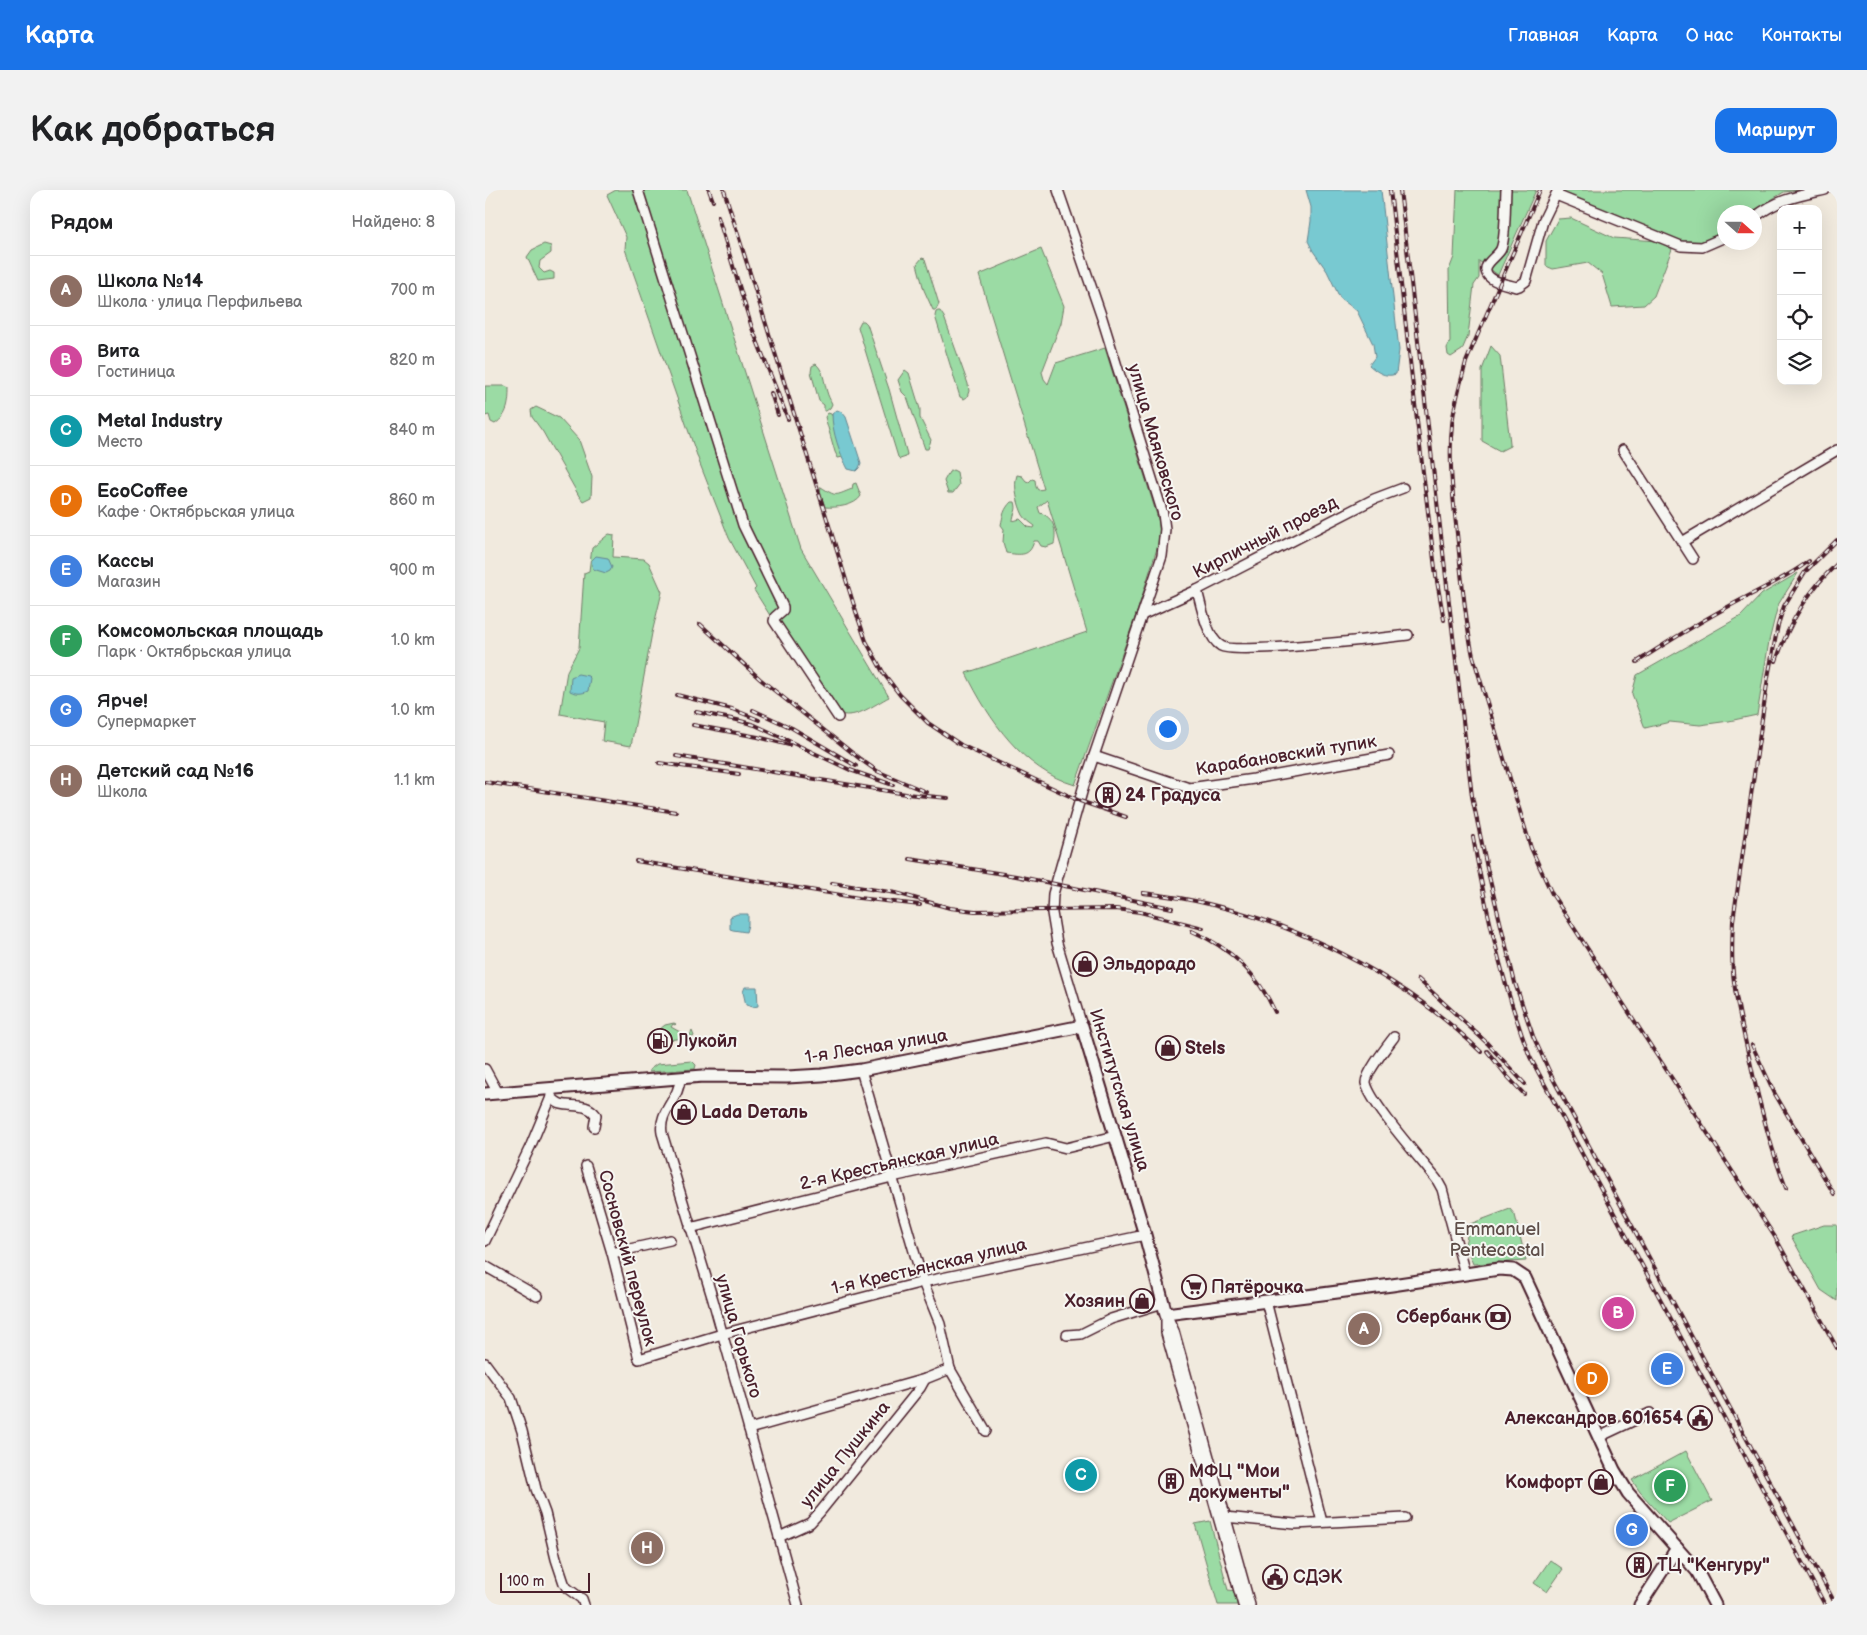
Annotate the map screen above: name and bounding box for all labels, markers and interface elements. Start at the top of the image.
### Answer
text: Карта [25,21,94,50]
text: Главная [1508,25,1579,46]
text: Карта [1607,25,1658,46]
text: О нас [1686,25,1733,46]
text: Контакты [1761,25,1842,46]
button: Маршрут [1715,108,1837,153]
text: Как добраться [30,109,276,152]
north arrow [1717,205,1762,250]
map controls [1777,205,1822,385]
button: + [1777,205,1822,250]
text: Рядом [50,210,113,235]
text: Найдено: 8 [352,213,435,232]
button: − [1777,250,1822,295]
text: Школа №14 [97,270,203,293]
text: A [61,281,71,300]
text: 700 m [391,281,435,300]
text: Школа · улица Перфильева [97,293,302,312]
button: locate [1777,295,1822,340]
text: Вита [97,340,140,363]
button: layers [1777,340,1822,385]
text: B [60,351,72,370]
text: 820 m [389,351,435,370]
street label: улица Маяковского [1123,361,1188,523]
text: Гостиница [97,363,175,382]
text: Metal Industry [97,410,222,433]
text: C [60,421,72,440]
text: 840 m [389,421,435,440]
text: Место [97,433,143,452]
text: EcoCoffee [97,480,188,503]
text: D [60,491,72,510]
text: 860 m [389,491,435,510]
street label: Кирпичный проезд [1189,492,1341,583]
text: Кафе · Октябрьская улица [97,503,295,522]
text: Кассы [97,550,154,573]
text: E [61,561,71,580]
text: 900 m [389,561,435,580]
text: Магазин [97,573,161,592]
text: Комсомольская площадь [97,620,323,643]
text: F [61,631,71,650]
text: 1.0 km [391,631,435,650]
text: Парк · Октябрьская улица [97,643,291,662]
text: Ярче! [97,690,148,713]
text: G [60,701,72,720]
text: 1.0 km [391,701,435,720]
text: Супермаркет [97,713,196,732]
your location [1155,716,1181,742]
street label: Карабановский тупик [1194,731,1378,780]
text: Детский сад №16 [97,760,254,783]
text: H [60,771,72,790]
text: 1.1 km [394,771,435,790]
building icon: 24 Градуса [1095,782,1121,808]
text: Школа [97,783,147,802]
place label: 24 Градуса [1125,785,1221,806]
shop icon: Эльдорадо [1072,951,1098,977]
place label: Эльдорадо [1103,954,1196,975]
street label: Институтская улица [1085,1006,1154,1174]
street label: 1-я Лесная улица [803,1025,949,1068]
fuel station icon: Лукойл [647,1028,673,1054]
place label: Лукойл [676,1031,737,1052]
shop icon: Stels [1155,1035,1181,1061]
place label: Stels [1185,1038,1226,1059]
shop icon: Lada Dеталь [671,1099,697,1125]
place label: Lada Dеталь [701,1102,808,1123]
street label: 2-я Крестьянская улица [798,1128,1001,1195]
street label: Сосновский переулок [594,1168,661,1349]
park label: Emmanuel Pentecostal [1450,1219,1545,1261]
street label: 1-я Крестьянская улица [829,1234,1029,1299]
street label: улица Горького [711,1272,766,1400]
supermarket icon: Пятёрочка [1181,1274,1207,1300]
place label: Пятёрочка [1211,1277,1304,1298]
shop icon: Хозяин [1129,1288,1155,1314]
place label: Хозяин [1064,1291,1125,1312]
pin: B [1602,1294,1634,1332]
bank icon: Сбербанк [1485,1304,1511,1330]
place label: Сбербанк [1396,1307,1481,1328]
pin: A [1348,1310,1380,1348]
pin: E [1651,1350,1683,1388]
pin: D [1576,1360,1608,1398]
street label: улица Пушкина [796,1397,895,1512]
public building icon: Александров 601654 [1687,1405,1713,1431]
place label: Александров 601654 [1504,1408,1683,1429]
pin: C [1065,1456,1097,1494]
place label: МФЦ "Мои документы" [1188,1461,1290,1503]
pin: F [1654,1467,1686,1505]
building icon: МФЦ "Мои документы" [1158,1468,1184,1494]
shop icon: Комфорт [1588,1469,1614,1495]
place label: Комфорт [1505,1472,1583,1493]
pin: G [1616,1511,1648,1549]
pin: H [631,1529,663,1567]
building icon: ТЦ "Кенгуру" [1626,1552,1652,1578]
place label: ТЦ "Кенгуру" [1657,1555,1770,1576]
public building icon: СДЭК [1262,1564,1288,1590]
place label: СДЭК [1293,1567,1343,1588]
scale bar [500,1570,590,1593]
text: 100 m [507,1573,544,1590]

